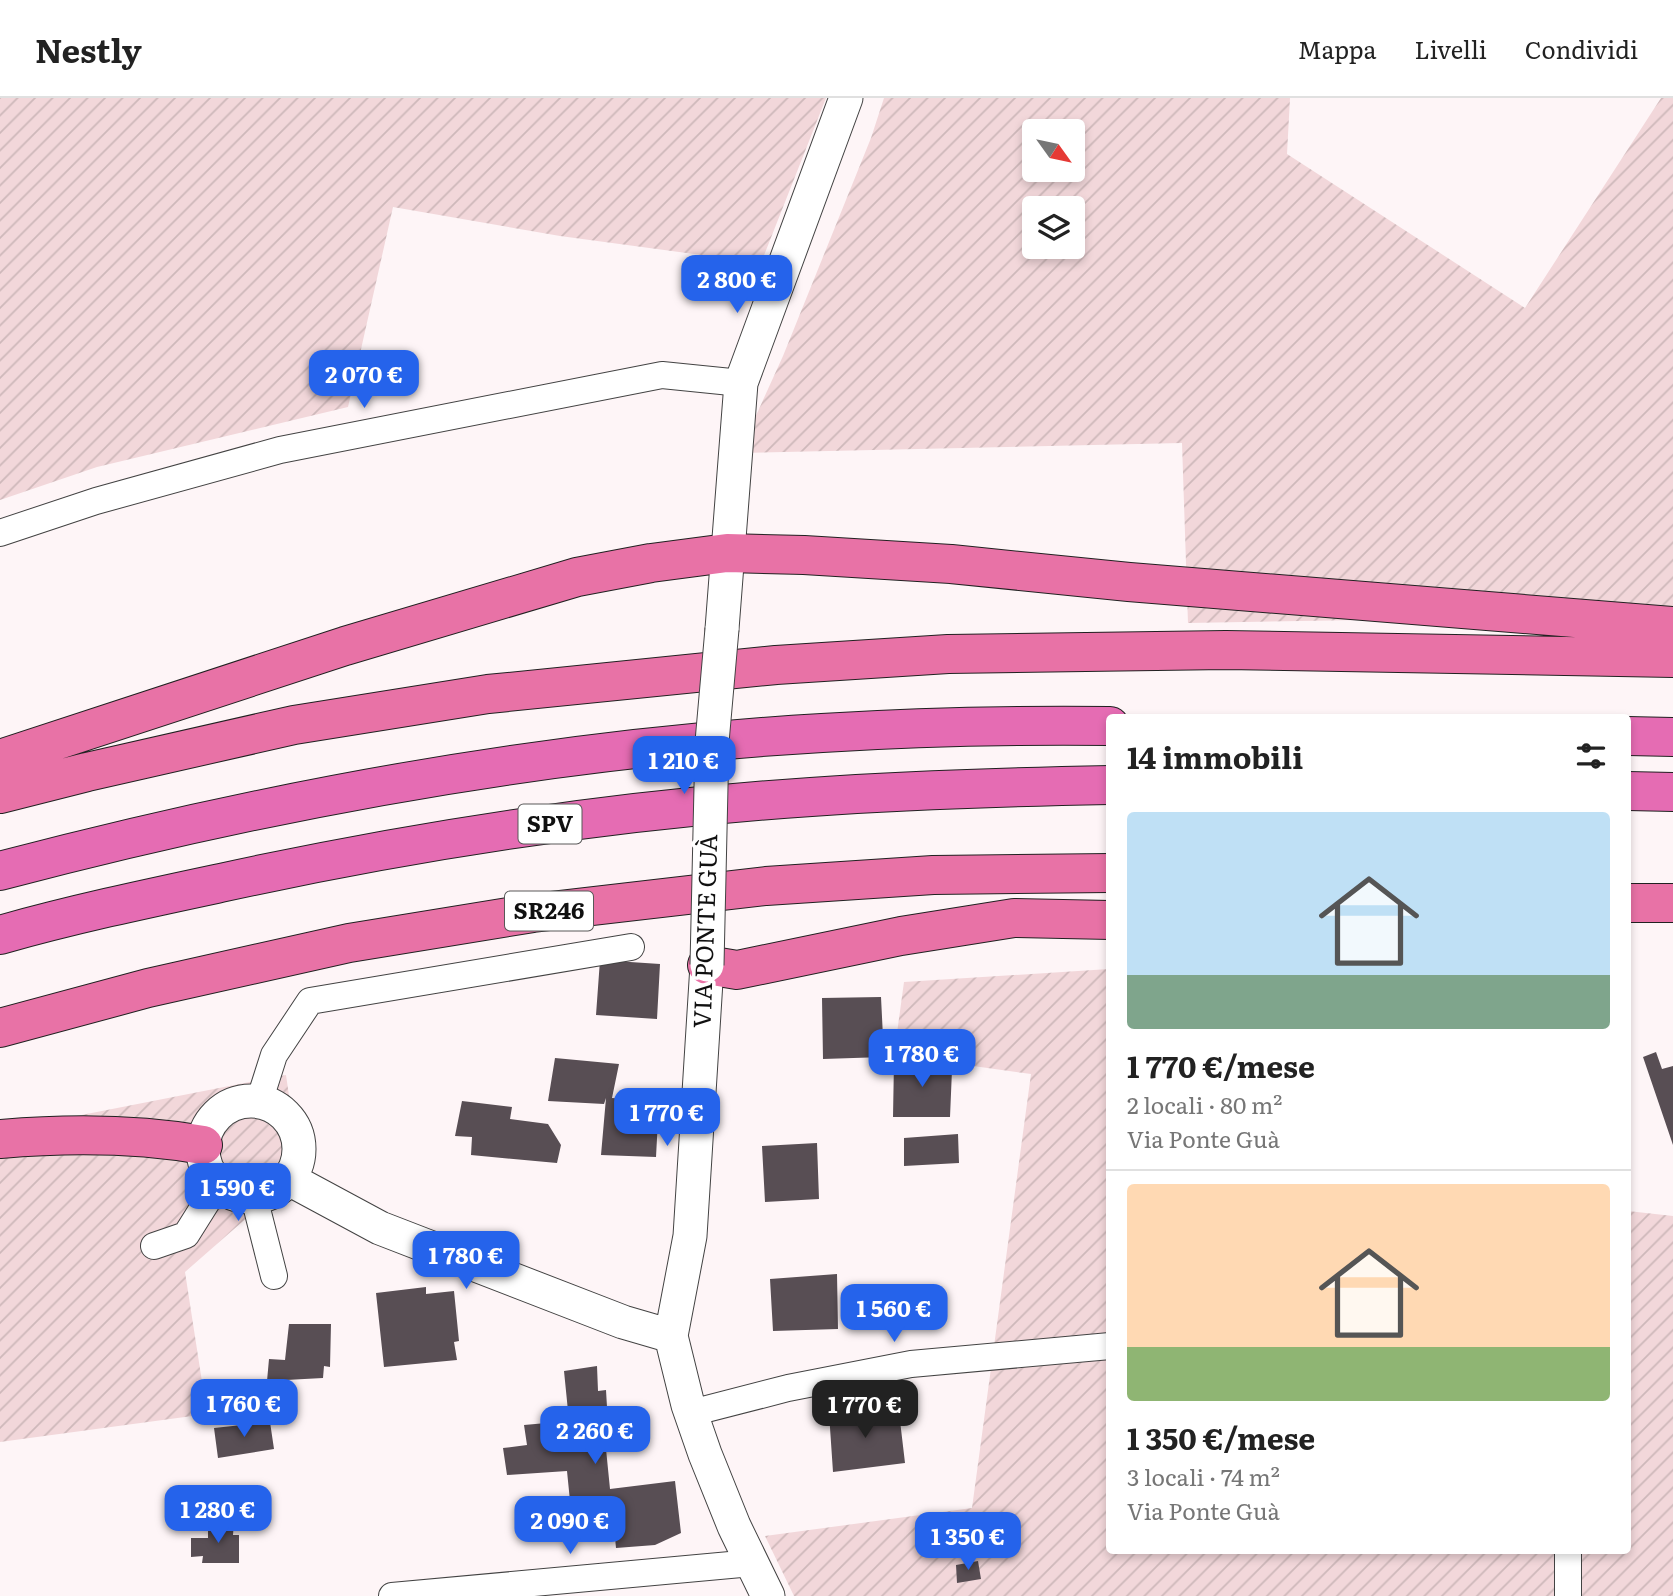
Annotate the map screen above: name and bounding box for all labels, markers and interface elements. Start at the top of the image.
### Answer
text: Nestly [35,24,142,73]
text: Mappa [1298,31,1376,66]
text: Livelli [1414,31,1487,66]
text: Condividi [1525,31,1638,66]
north arrow [1022,119,1085,182]
map controls [1022,119,1085,259]
button: layers [1022,196,1085,259]
pin: 2 800 € [672,256,802,315]
text: 2 800 € [697,261,777,295]
pin: 2 070 € [299,350,429,410]
text: 2 070 € [325,356,403,390]
text: 14 immobili [1127,734,1303,778]
pin: 1 210 € [619,736,749,796]
icon: filters [1572,737,1610,775]
text: 1 210 € [649,742,719,776]
road number: SPV [518,804,582,844]
street label: VIA PONTE GUÀ [683,833,724,1028]
icon: home [1306,858,1432,984]
road number: SR246 [505,891,593,930]
pin: 1 780 € [857,1030,987,1089]
text: 1 780 € [885,1035,959,1069]
text: 1 770 €/mese [1127,1043,1315,1087]
text: 2 locali · 80 m² [1127,1087,1282,1121]
pin: 1 770 € [602,1088,732,1148]
text: 1 770 € [630,1094,704,1128]
text: Via Ponte Guà [1127,1121,1280,1155]
pin: 1 590 € [173,1164,303,1223]
text: 1 590 € [201,1169,275,1203]
icon: home [1306,1230,1432,1356]
pin: 1 780 € [401,1232,531,1291]
text: 1 780 € [429,1237,503,1271]
pin: 1 560 € [829,1284,959,1344]
text: 1 560 € [857,1290,931,1324]
pin: 1 760 € [179,1380,309,1439]
pin: 1 770 € [800,1380,930,1440]
text: 1 760 € [207,1385,281,1419]
text: 1 770 € [828,1386,902,1420]
pin: 2 260 € [530,1406,660,1466]
text: 2 260 € [556,1412,634,1446]
text: 1 350 €/mese [1127,1415,1315,1459]
text: 3 locali · 74 m² [1127,1459,1280,1493]
pin: 1 280 € [153,1486,283,1545]
text: 1 280 € [181,1491,255,1525]
text: Via Ponte Guà [1127,1493,1280,1527]
pin: 2 090 € [505,1496,635,1556]
text: 2 090 € [530,1502,610,1536]
pin: 1 350 € [903,1512,1033,1572]
text: 1 350 € [931,1518,1005,1552]

